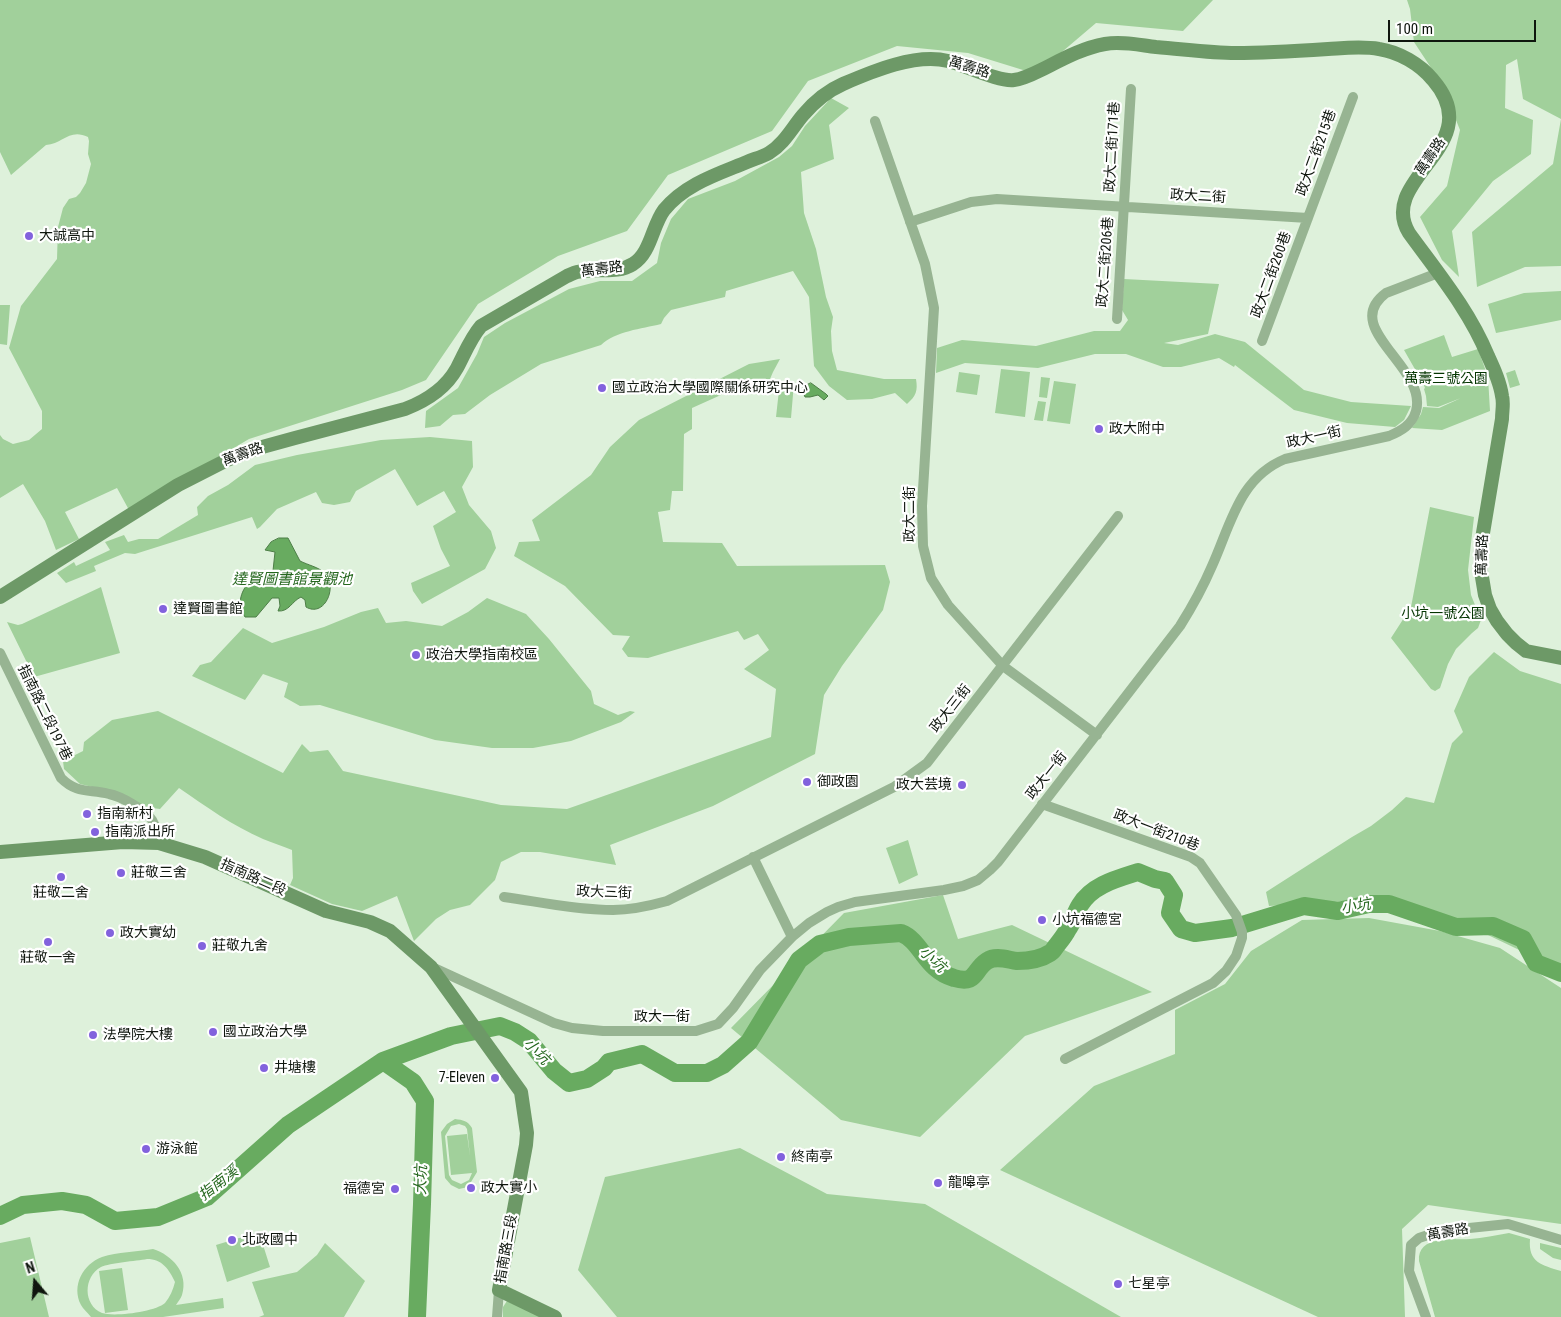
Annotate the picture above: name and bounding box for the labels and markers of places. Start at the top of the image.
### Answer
place label: 大誠高中 [39,228,95,244]
marker: 大誠高中 [23,230,35,242]
place label: 國立政治大學國際關係研究中心 [612,380,808,396]
marker: 國立政治大學國際關係研究中心 [596,382,608,394]
place label: 政大附中 [1109,421,1165,437]
marker: 政大附中 [1093,423,1105,435]
place label: 達賢圖書館 [173,601,243,617]
marker: 達賢圖書館 [157,603,169,615]
place label: 政治大學指南校區 [426,647,538,663]
marker: 政治大學指南校區 [410,649,422,661]
place label: 御政園 [817,774,859,790]
marker: 御政園 [801,776,813,788]
place label: 政大芸境 [896,777,952,793]
marker: 政大芸境 [956,779,968,791]
place label: 指南新村 [97,806,153,822]
marker: 指南新村 [81,808,93,820]
place label: 指南派出所 [105,824,175,840]
marker: 指南派出所 [89,826,101,838]
place label: 莊敬三舍 [131,865,187,881]
marker: 莊敬三舍 [115,867,127,879]
marker: 莊敬二舍 [55,871,67,883]
place label: 莊敬二舍 [33,885,89,901]
place label: 小坑福德宮 [1052,912,1122,928]
marker: 小坑福德宮 [1036,914,1048,926]
place label: 政大實幼 [120,925,176,941]
marker: 政大實幼 [104,927,116,939]
marker: 莊敬一舍 [42,936,54,948]
place label: 莊敬九舍 [212,938,268,954]
marker: 莊敬九舍 [196,940,208,952]
place label: 莊敬一舍 [20,950,76,966]
place label: 國立政治大學 [223,1024,307,1040]
marker: 國立政治大學 [207,1026,219,1038]
place label: 法學院大樓 [103,1027,173,1043]
marker: 法學院大樓 [87,1029,99,1041]
place label: 井塘樓 [274,1060,316,1076]
marker: 井塘樓 [258,1062,270,1074]
place label: 7-Eleven [439,1070,485,1086]
marker: 7-Eleven [489,1072,501,1084]
place label: 游泳館 [156,1141,198,1157]
marker: 游泳館 [140,1143,152,1155]
place label: 終南亭 [791,1149,833,1165]
marker: 終南亭 [775,1151,787,1163]
place label: 龍嗥亭 [948,1175,990,1191]
marker: 龍嗥亭 [932,1177,944,1189]
place label: 政大實小 [481,1180,537,1196]
place label: 福德宮 [343,1181,385,1197]
marker: 政大實小 [465,1182,477,1194]
marker: 福德宮 [389,1183,401,1195]
place label: 北政國中 [242,1232,298,1248]
marker: 北政國中 [226,1234,238,1246]
place label: 七星亭 [1128,1276,1170,1292]
marker: 七星亭 [1112,1278,1124,1290]

